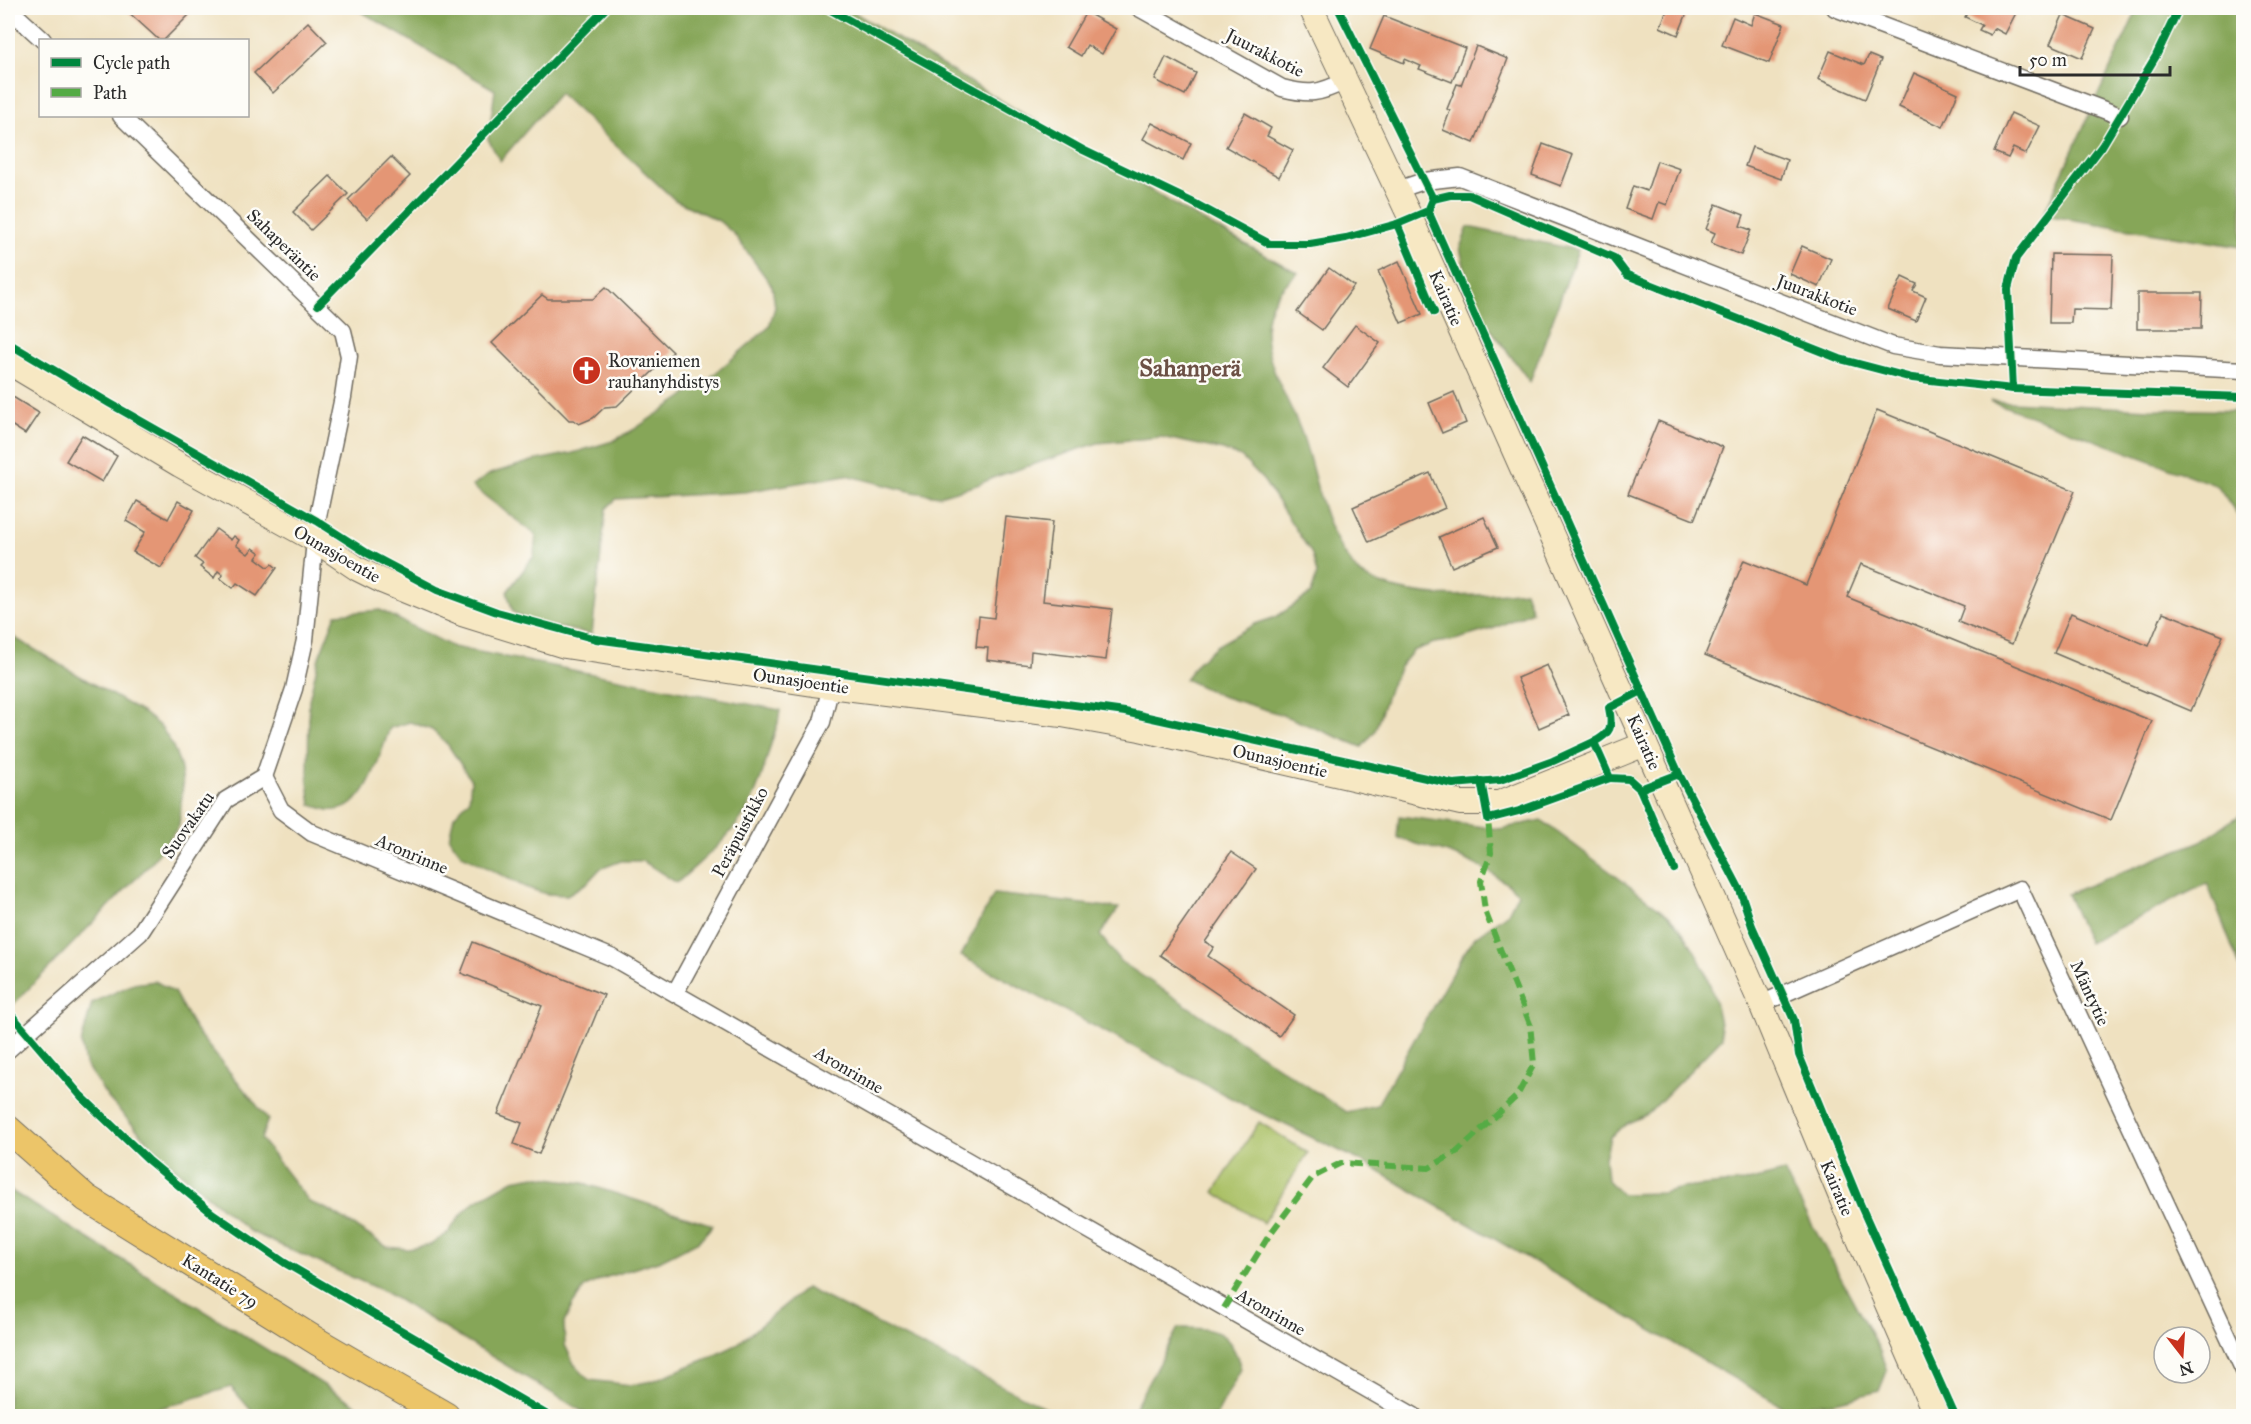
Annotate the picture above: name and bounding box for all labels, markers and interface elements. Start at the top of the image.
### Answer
street label: Juurakkotie [1220,23,1308,83]
legend [39,39,249,117]
scale bar [2020,39,2170,77]
text: 50 m [2029,49,2067,71]
text: Cycle path [93,52,170,74]
text: Path [93,82,127,104]
street label: Sahaperäntie [242,204,326,286]
street label: Kairatie [1424,267,1468,329]
street label: Juurakkotie [1771,269,1861,321]
place label: Rovaniemen rauhanyhdistys [608,350,719,393]
district label: Sahanperä [1139,353,1242,383]
church icon: Rovaniemen rauhanyhdistys [571,355,603,387]
street label: Ounasjoentie [290,520,384,588]
street label: Ounasjoentie [752,663,850,699]
street label: Kairatie [1622,711,1666,773]
street label: Ounasjoentie [1230,739,1330,783]
street label: Peräpuistikko [707,783,773,881]
street label: Suovakatu [157,787,219,863]
street label: Aronrinne [372,829,451,879]
street label: Mäntytie [2065,957,2115,1029]
street label: Aronrinne [810,1041,888,1099]
street label: Kairatie [1815,1157,1859,1219]
street label: Kantatie 79 [178,1249,262,1313]
street label: Aronrinne [1232,1283,1310,1341]
north arrow [2152,1325,2212,1385]
text: N [2177,1358,2196,1380]

